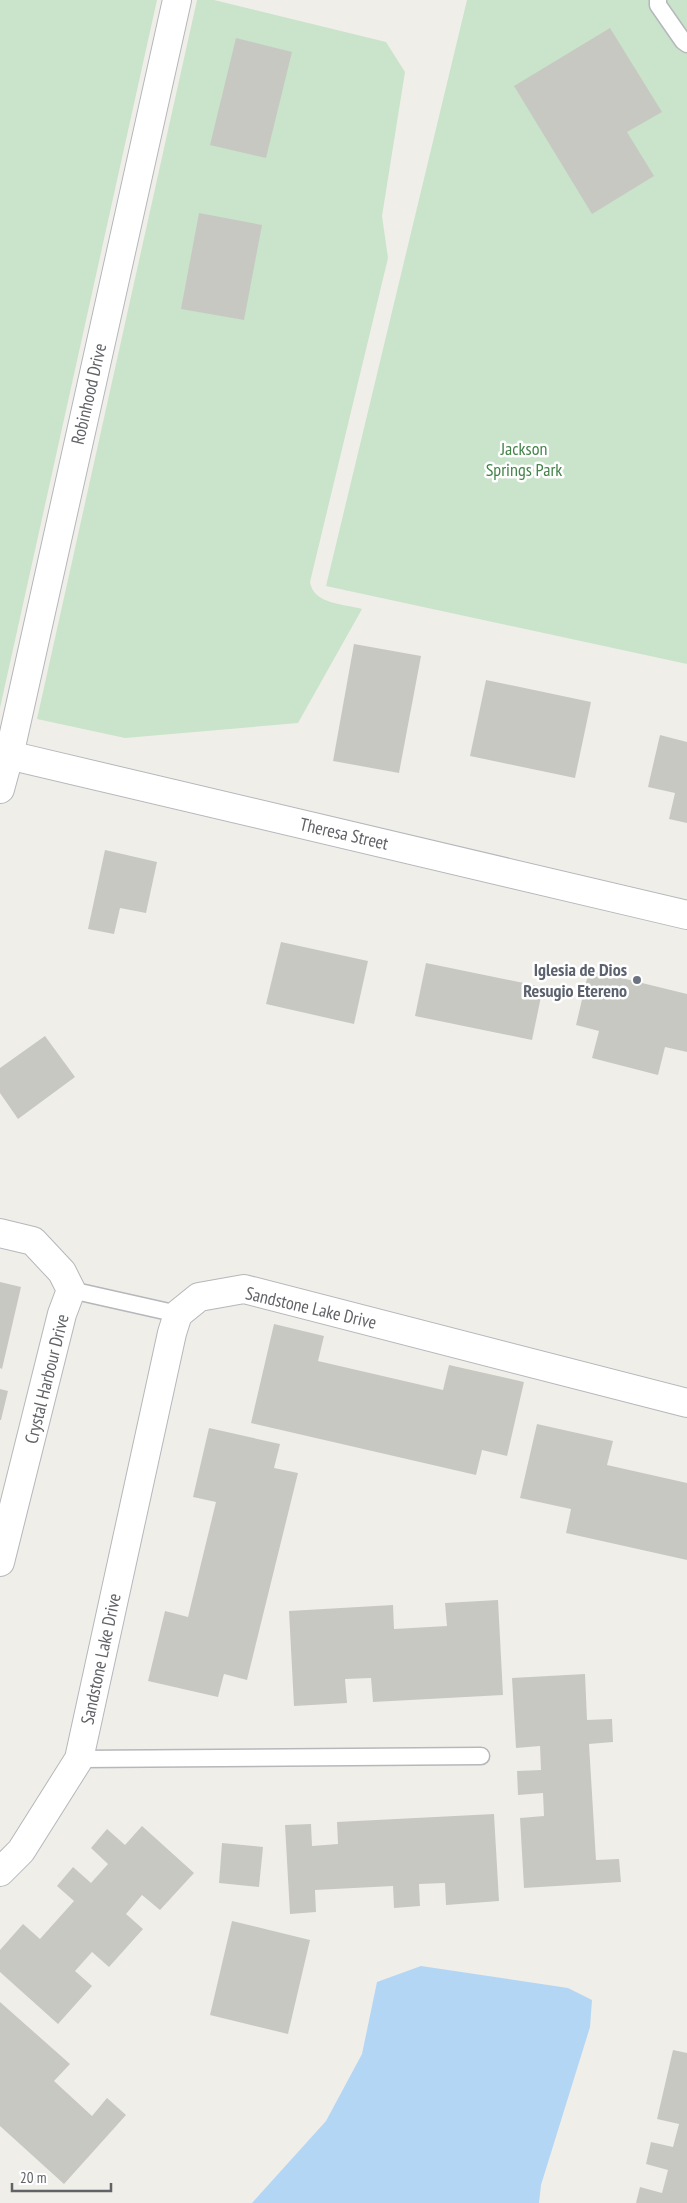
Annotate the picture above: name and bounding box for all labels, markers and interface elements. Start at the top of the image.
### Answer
street label: Robinhood Drive [66,341,111,447]
park label: Jackson Springs Park [486,437,562,481]
street label: Theresa Street [298,812,391,855]
place label: Iglesia de Dios Resugio Etereno [523,958,627,1002]
marker: Iglesia de Dios Resugio Etereno [631,974,643,986]
street label: Sandstone Lake Drive [243,1281,379,1334]
street label: Crystal Harbour Drive [19,1312,74,1446]
street label: Sandstone Lake Drive [75,1591,126,1727]
scale bar [12,2160,111,2192]
text: 20 m [20,2168,46,2187]

